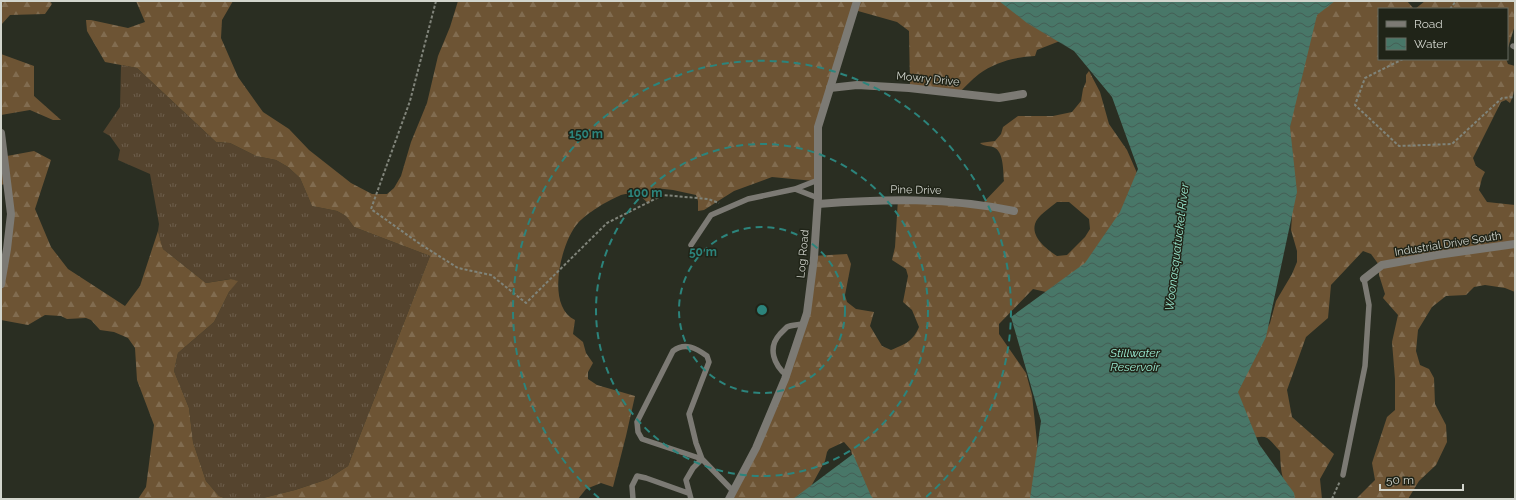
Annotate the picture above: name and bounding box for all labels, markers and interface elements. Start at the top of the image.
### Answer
legend [1378,8,1508,60]
text: Road [1414,17,1443,31]
text: Water [1414,37,1448,51]
street label: Mowry Drive [896,69,961,89]
text: 150 m [569,127,603,141]
water label: Woonasquatucket River [1162,182,1192,312]
street label: Pine Drive [890,183,942,197]
text: 100 m [628,186,662,200]
street label: Log Road [794,229,812,279]
street label: Industrial Drive South [1394,229,1502,259]
text: 50 m [689,245,717,259]
centre of rings [755,303,769,317]
water label: Stillwater Reservoir [1109,346,1161,374]
scale bar [1380,466,1463,492]
text: 50 m [1386,473,1414,487]

